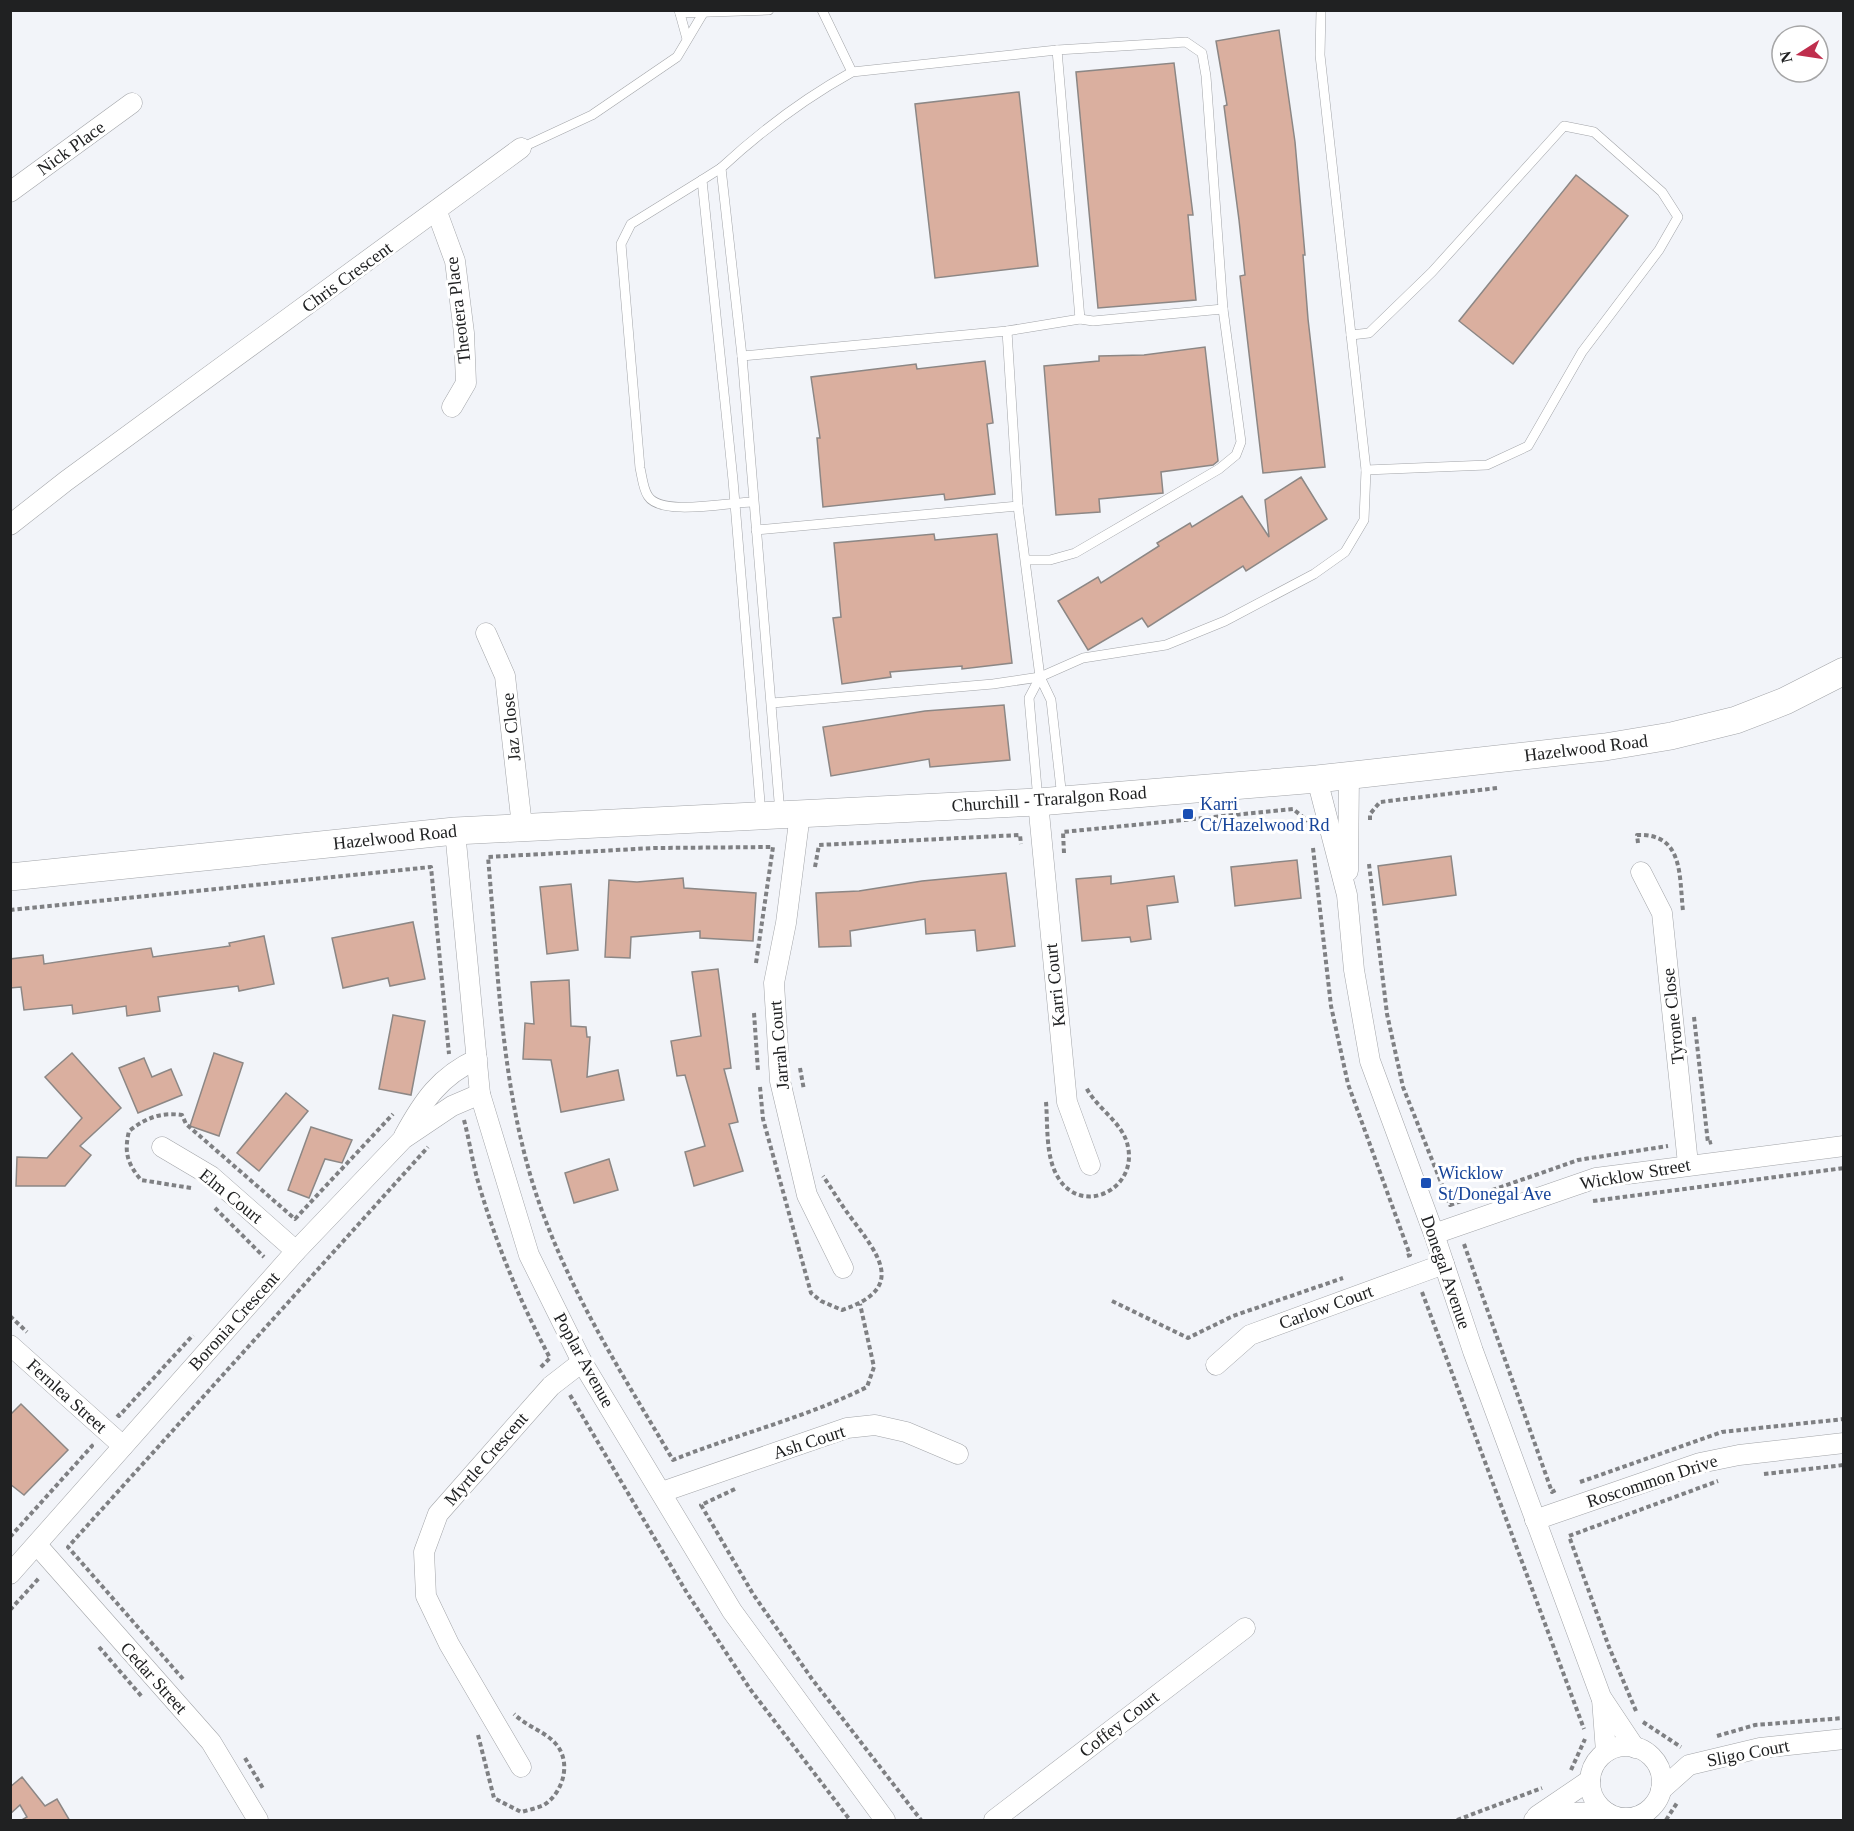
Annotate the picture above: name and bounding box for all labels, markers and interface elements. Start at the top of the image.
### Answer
north arrow [1770,24,1830,84]
text: N [1776,49,1795,64]
street label: Nick Place [33,117,109,179]
street label: Chris Crescent [298,238,396,316]
street label: Theotera Place [442,255,474,365]
street label: Jaz Close [497,692,525,762]
street label: Hazelwood Road [1523,730,1649,766]
street label: Churchill - Traralgon Road [951,782,1147,816]
place label: Karri Ct/Hazelwood Rd [1200,794,1329,835]
marker: Karri Ct/Hazelwood Rd [1181,807,1195,821]
street label: Hazelwood Road [332,821,458,853]
street label: Karri Court [1041,942,1069,1028]
street label: Tyrone Close [1658,967,1688,1065]
street label: Jarrah Court [765,1000,793,1090]
street label: Wicklow Street [1578,1154,1692,1194]
place label: Wicklow St/Donegal Ave [1438,1163,1551,1204]
street label: Elm Court [195,1164,267,1228]
marker: Wicklow St/Donegal Ave [1419,1176,1433,1190]
street label: Donegal Avenue [1417,1212,1475,1332]
street label: Boronia Crescent [185,1268,283,1374]
street label: Carlow Court [1276,1281,1376,1333]
street label: Poplar Avenue [550,1309,618,1411]
street label: Fernlea Street [23,1355,111,1437]
street label: Myrtle Crescent [440,1408,532,1510]
street label: Ash Court [770,1421,848,1463]
street label: Roscommon Drive [1584,1450,1720,1512]
street label: Cedar Street [117,1638,191,1718]
street label: Coffey Court [1075,1687,1163,1761]
street label: Sligo Court [1705,1735,1791,1771]

